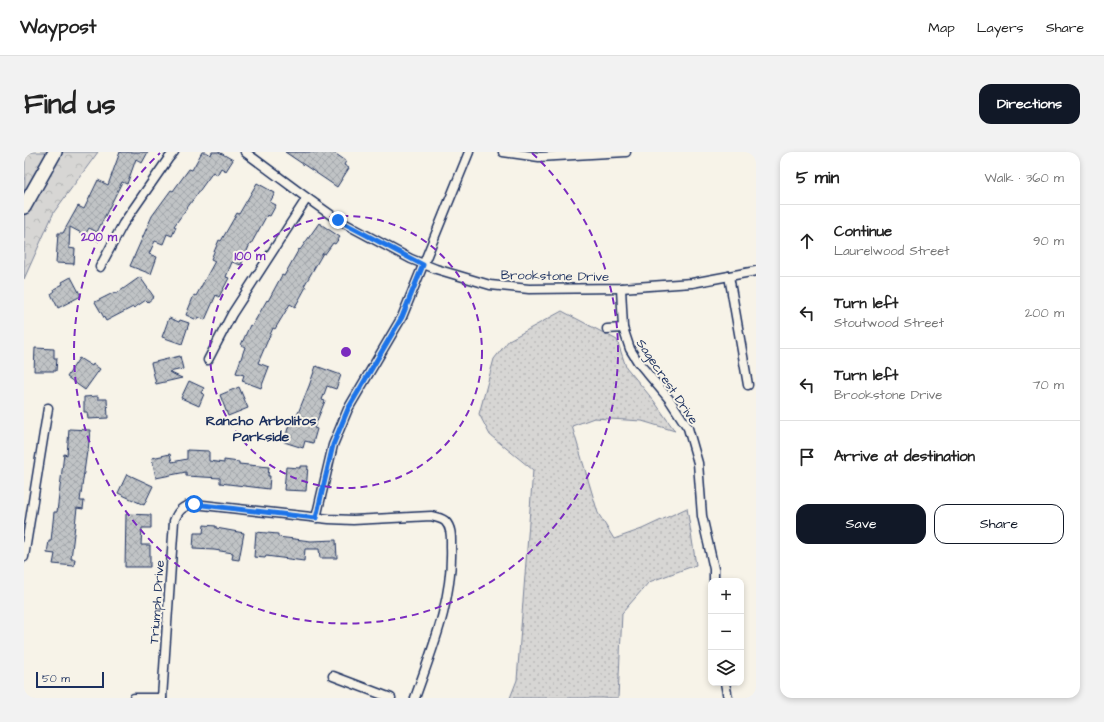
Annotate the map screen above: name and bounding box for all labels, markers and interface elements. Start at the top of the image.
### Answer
text: Waypost [20,14,96,41]
text: Map [928,18,955,38]
text: Layers [977,18,1024,38]
text: Share [1046,18,1084,38]
button: Directions [979,84,1080,124]
text: Find us [24,85,115,124]
text: 5 min [796,166,839,190]
text: Walk · 360 m [985,169,1064,187]
route end [329,211,347,229]
text: Continue [834,221,892,242]
text: 200 m [80,229,118,246]
icon: ahead [796,230,818,252]
text: 90 m [1033,232,1064,250]
text: Laurelwood Street [834,242,950,260]
text: 100 m [235,248,266,265]
street label: Brookstone Drive [501,266,609,286]
text: Turn left [834,293,898,314]
icon: left [796,302,818,324]
text: 200 m [1025,304,1064,322]
text: Stoutwood Street [834,314,944,332]
street label: Sagecrest Drive [631,335,702,428]
centre of rings [339,345,353,359]
text: Turn left [834,365,898,386]
icon: left [796,374,818,396]
text: 70 m [1032,376,1064,394]
text: Brookstone Drive [834,386,942,404]
district label: Rancho Arbolitos Parkside [206,411,316,447]
icon: arrive [796,446,818,468]
text: Arrive at destination [834,446,975,467]
route start [185,495,203,513]
button: Save [796,504,926,544]
button: Share [934,504,1064,544]
street label: Triumph Drive [145,559,169,645]
map controls [708,578,744,686]
button: + [708,578,744,614]
button: − [708,614,744,650]
button: layers [708,650,744,686]
scale bar [36,670,104,689]
text: 50 m [42,671,70,686]

